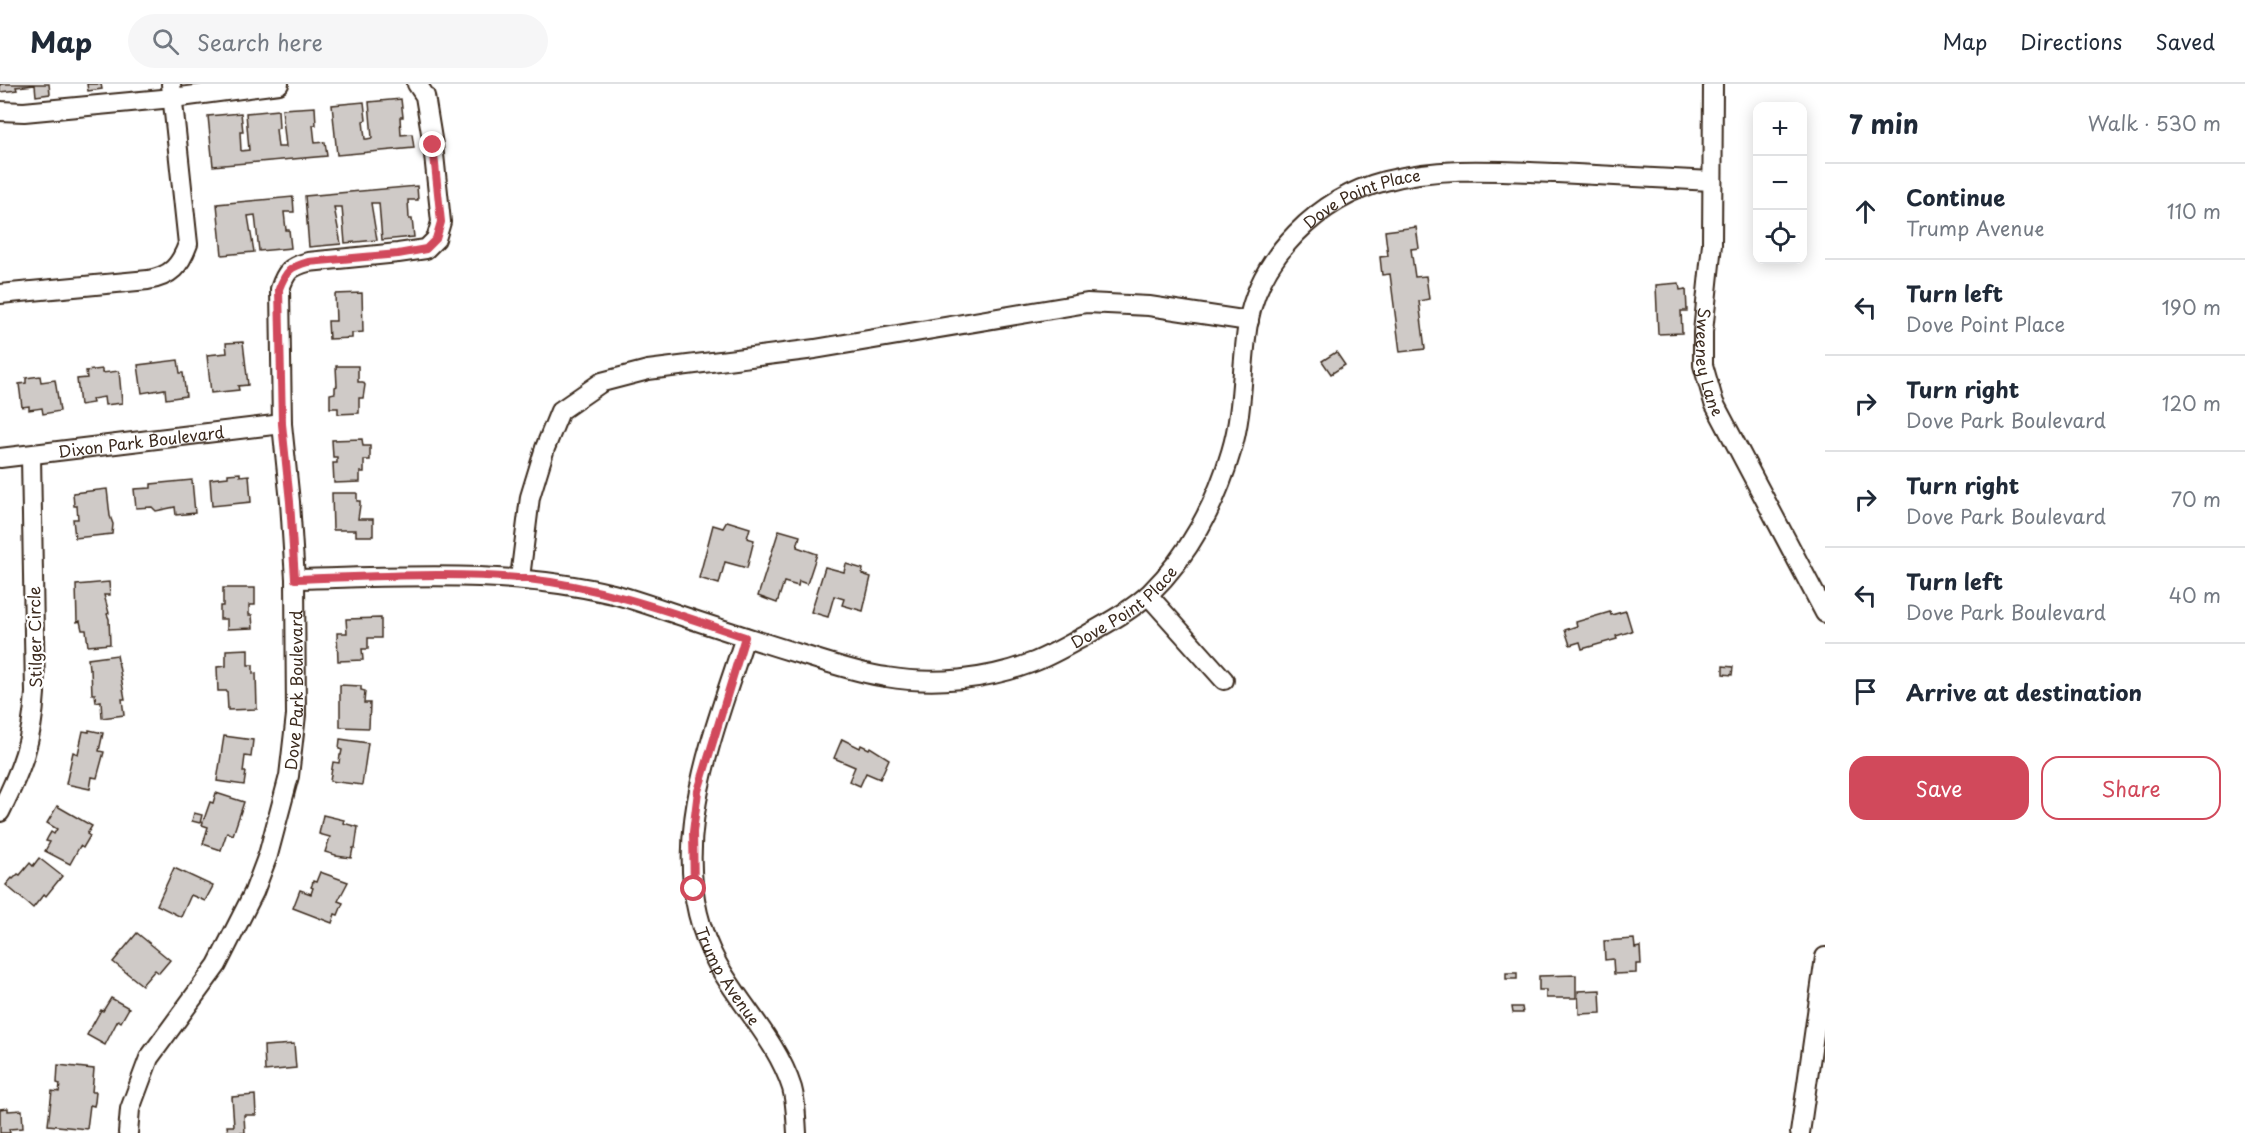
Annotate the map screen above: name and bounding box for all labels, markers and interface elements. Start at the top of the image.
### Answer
search box [128,14,548,68]
text: Map [30,20,92,63]
icon: search [149,25,182,58]
text: Search here [197,25,323,58]
text: Map [1942,25,1987,57]
text: Directions [2020,25,2122,57]
text: Saved [2155,25,2215,57]
map controls [1753,102,1807,264]
button: + [1753,102,1807,156]
text: 7 min [1849,104,1919,143]
text: Walk · 530 m [2088,108,2221,138]
route end [419,131,445,157]
button: − [1753,156,1807,210]
street label: Dove Point Place [1298,162,1422,234]
text: Continue [1906,180,2005,213]
icon: ahead [1849,195,1882,228]
text: 110 m [2167,196,2221,226]
button: locate [1753,210,1807,264]
text: Trump Avenue [1906,213,2044,243]
text: Turn left [1906,276,2003,309]
icon: left [1849,291,1882,324]
text: 190 m [2162,292,2221,322]
street label: Sweeney Lane [1691,307,1731,420]
text: Dove Point Place [1906,309,2065,339]
text: Turn right [1906,372,2019,405]
icon: right [1849,387,1882,420]
text: 120 m [2162,388,2221,418]
text: Dove Park Boulevard [1906,405,2106,435]
street label: Dixon Park Boulevard [57,419,226,463]
text: Turn right [1906,468,2019,501]
icon: right [1849,483,1882,516]
text: 70 m [2171,484,2221,514]
text: Dove Park Boulevard [1906,501,2106,531]
street label: Dove Point Place [1066,560,1182,654]
text: Turn left [1906,564,2003,597]
icon: left [1849,579,1882,612]
text: 40 m [2169,580,2221,610]
street label: Stilger Circle [21,586,47,688]
text: Dove Park Boulevard [1906,597,2106,627]
street label: Dove Park Boulevard [278,610,308,771]
icon: arrive [1849,675,1882,708]
text: Arrive at destination [1906,675,2142,708]
button: Save [1849,756,2029,820]
button: Share [2041,756,2221,820]
route start [680,875,706,901]
street label: Trump Avenue [690,923,767,1030]

